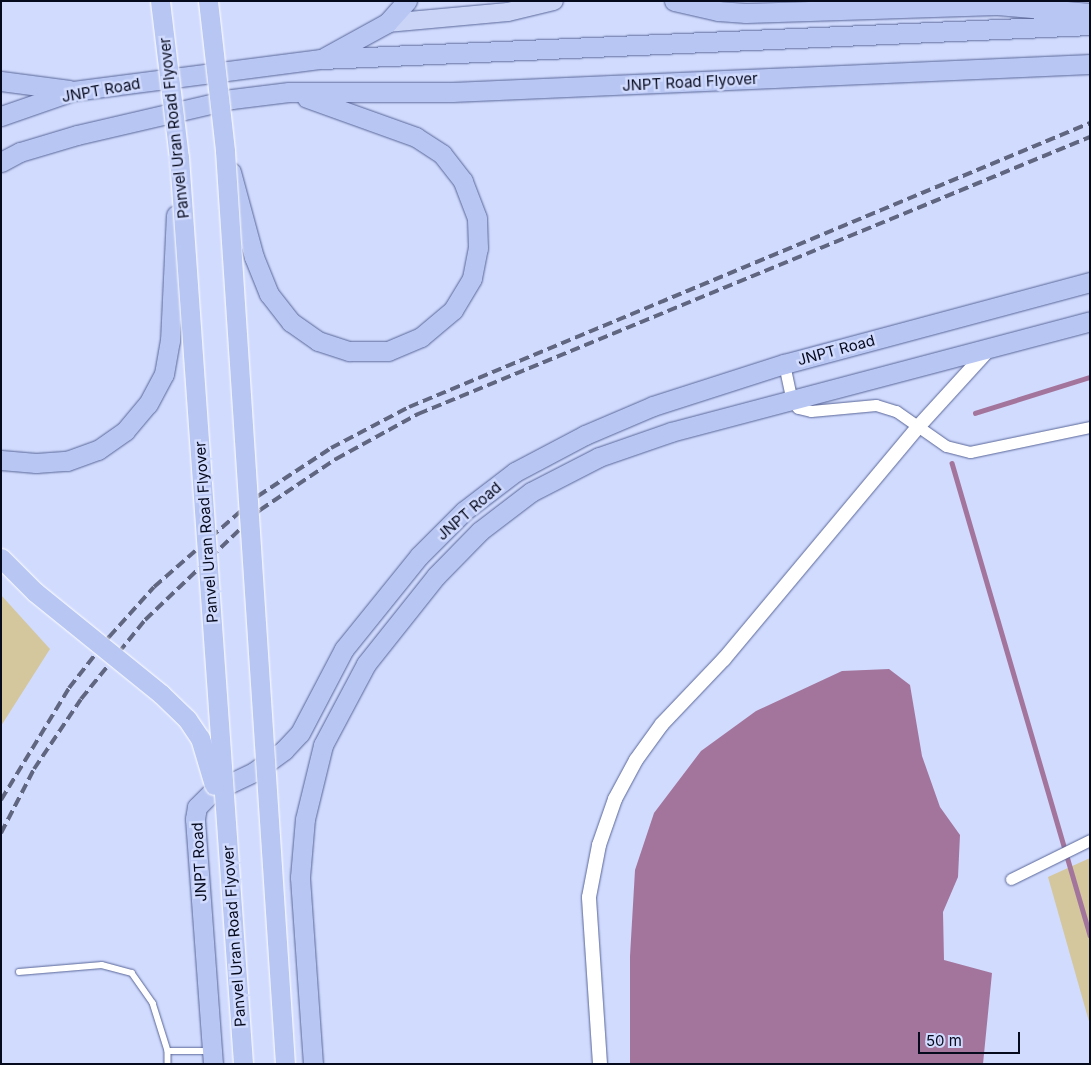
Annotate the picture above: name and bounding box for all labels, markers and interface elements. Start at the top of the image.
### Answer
street label: Panvel Uran Road Flyover [156,37,192,219]
street label: JNPT Road Flyover [622,69,758,95]
street label: JNPT Road [60,74,142,106]
street label: JNPT Road [795,331,877,369]
street label: Panvel Uran Road Flyover [191,441,221,623]
street label: JNPT Road [433,478,505,544]
street label: JNPT Road [188,822,210,902]
street label: Panvel Uran Road Flyover [219,845,249,1027]
scale bar [921,1022,1024,1054]
text: 50 m [926,1031,962,1050]

